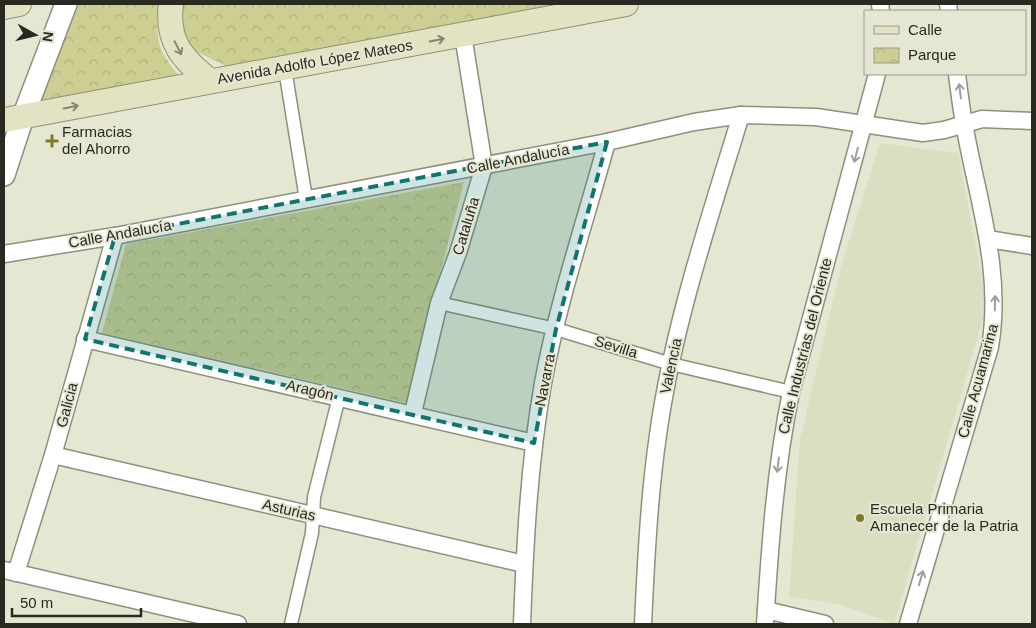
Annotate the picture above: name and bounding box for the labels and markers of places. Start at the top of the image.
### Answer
place label: Farmacias del Ahorro [62,123,132,157]
marker: Farmacias del Ahorro [46,135,58,147]
place label: Escuela Primaria Amanecer de la Patria [870,500,1019,534]
marker: Escuela Primaria Amanecer de la Patria [854,512,866,524]

